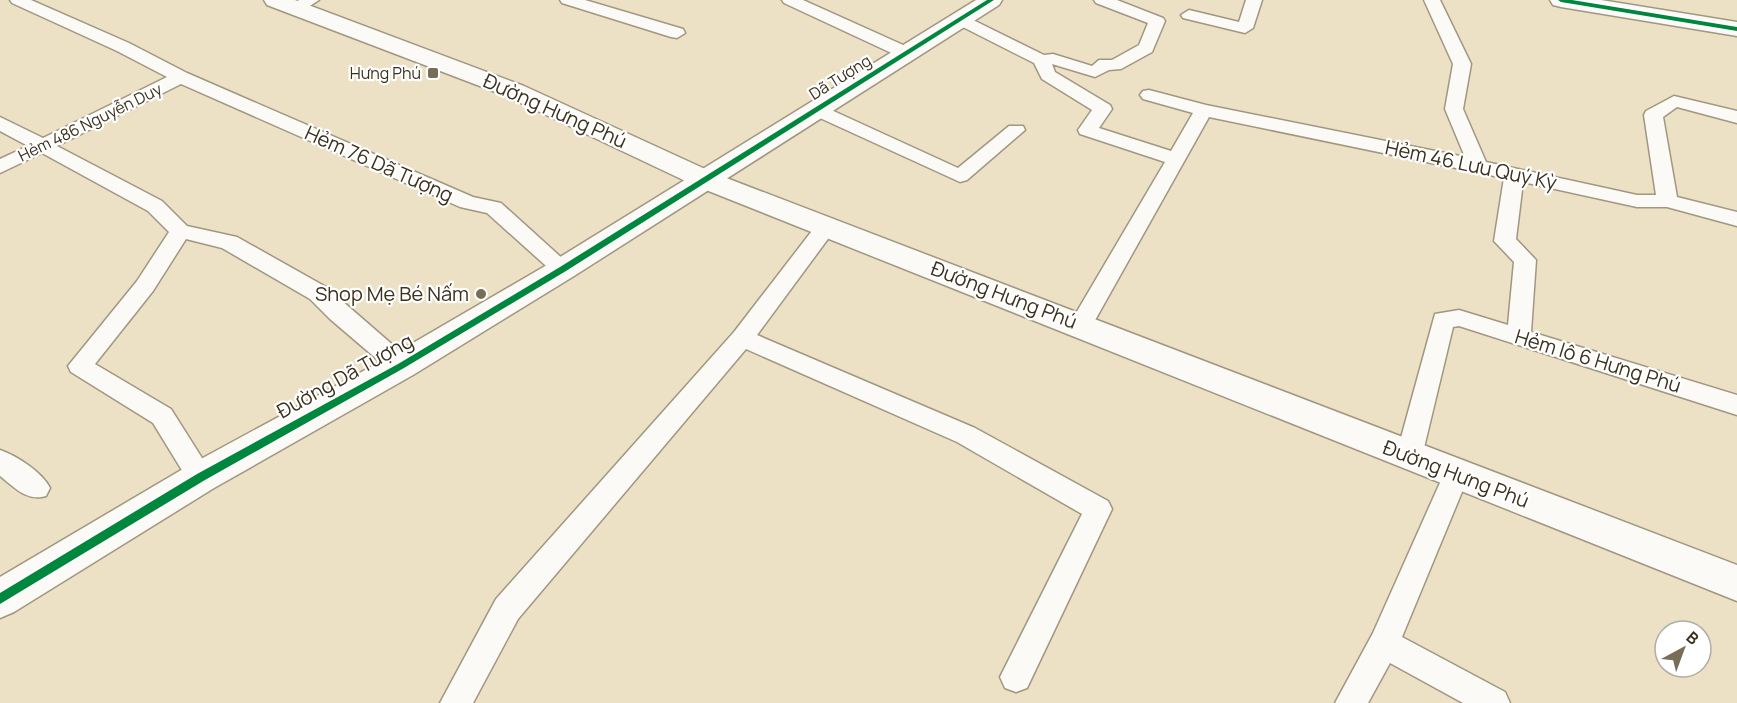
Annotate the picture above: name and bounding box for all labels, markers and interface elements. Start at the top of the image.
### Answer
street label: Dã Tượng [805,49,875,105]
place label: Hưng Phú [350,62,421,84]
marker: Hưng Phú [426,66,440,80]
street label: Đường Hưng Phú [479,67,631,154]
street label: Hẻm 486 Nguyễn Duy [14,77,166,166]
street label: Hẻm 76 Dã Tượng [301,119,458,208]
street label: Hẻm 46 Lưu Quý Kỳ [1383,133,1560,196]
street label: Đường Hưng Phú [927,254,1081,335]
place label: Shop Mẹ Bé Nấm [315,280,469,307]
marker: Shop Mẹ Bé Nấm [474,287,488,301]
street label: Hẻm lô 6 Hưng Phú [1512,322,1685,399]
street label: Đường Dã Tượng [272,327,418,424]
street label: Đường Hưng Phú [1379,433,1533,514]
north arrow [1653,619,1713,679]
text: B [1682,626,1704,649]

